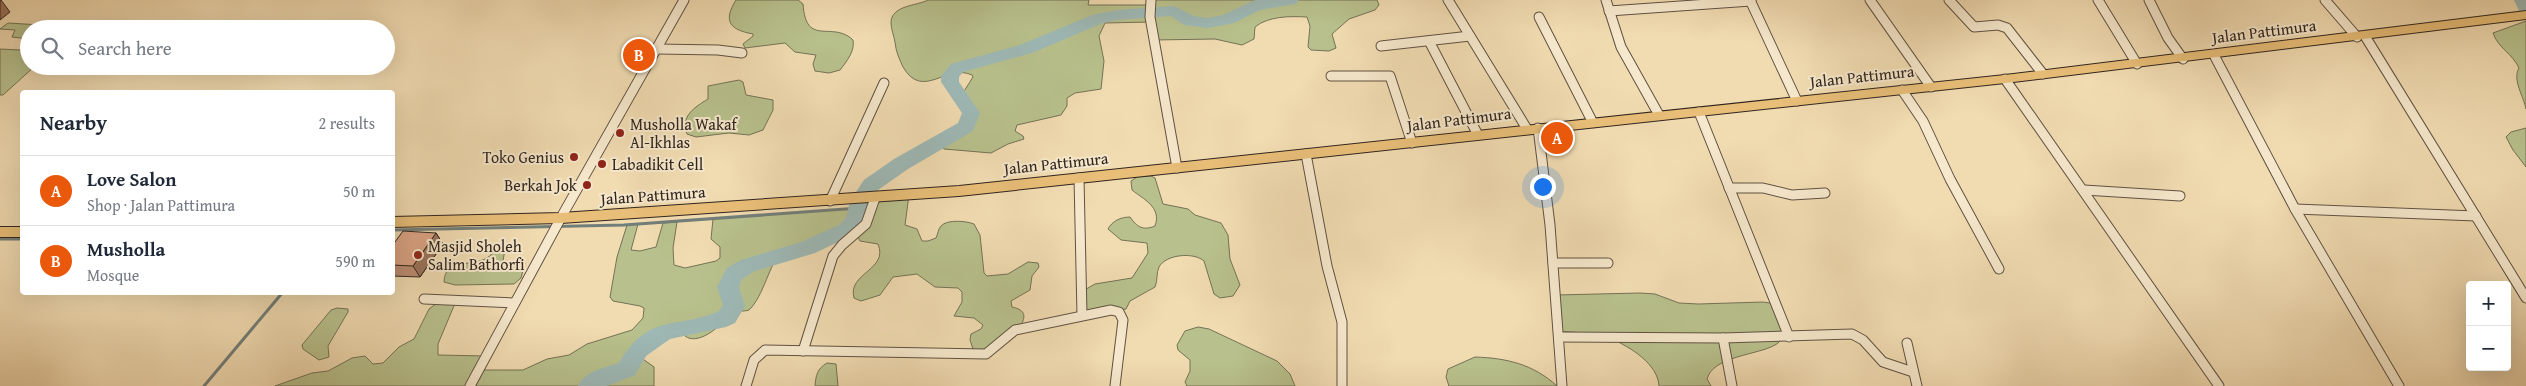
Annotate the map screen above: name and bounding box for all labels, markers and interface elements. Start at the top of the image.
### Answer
street label: Jalan Pattimura [2209,13,2318,50]
search box [20,20,395,75]
icon: search [38,34,66,62]
text: Search here [78,34,172,62]
pin: B [623,36,655,74]
street label: Jalan Pattimura [1807,59,1916,94]
street label: Jalan Pattimura [1404,101,1513,138]
text: Nearby [40,107,107,138]
text: 2 results [318,111,375,135]
place label: Musholla Wakaf Al-Ikhlas [630,112,739,154]
pin: A [1541,119,1573,157]
marker: Musholla Wakaf Al-Ikhlas [614,127,626,139]
place label: Toko Genius [483,145,564,169]
street label: Jalan Pattimura [1001,146,1110,181]
marker: Toko Genius [568,151,580,163]
place label: Labadikit Cell [612,152,704,176]
marker: Labadikit Cell [596,158,608,170]
text: Love Salon [87,165,176,193]
place label: Berkah Jok [504,173,578,197]
your location [1530,174,1556,200]
text: A [51,179,61,203]
text: 50 m [343,179,375,203]
marker: Berkah Jok [581,179,593,191]
street label: Jalan Pattimura [598,179,707,211]
text: Shop · Jalan Pattimura [87,193,235,217]
place label: Masjid Sholeh Salim Bathorfi [428,234,525,276]
text: Musholla [87,235,165,263]
text: B [51,249,61,273]
text: 590 m [335,249,375,273]
marker: Masjid Sholeh Salim Bathorfi [412,249,424,261]
text: Mosque [87,263,139,287]
map controls [2466,281,2511,371]
button: + [2466,281,2511,326]
button: − [2466,326,2511,371]

